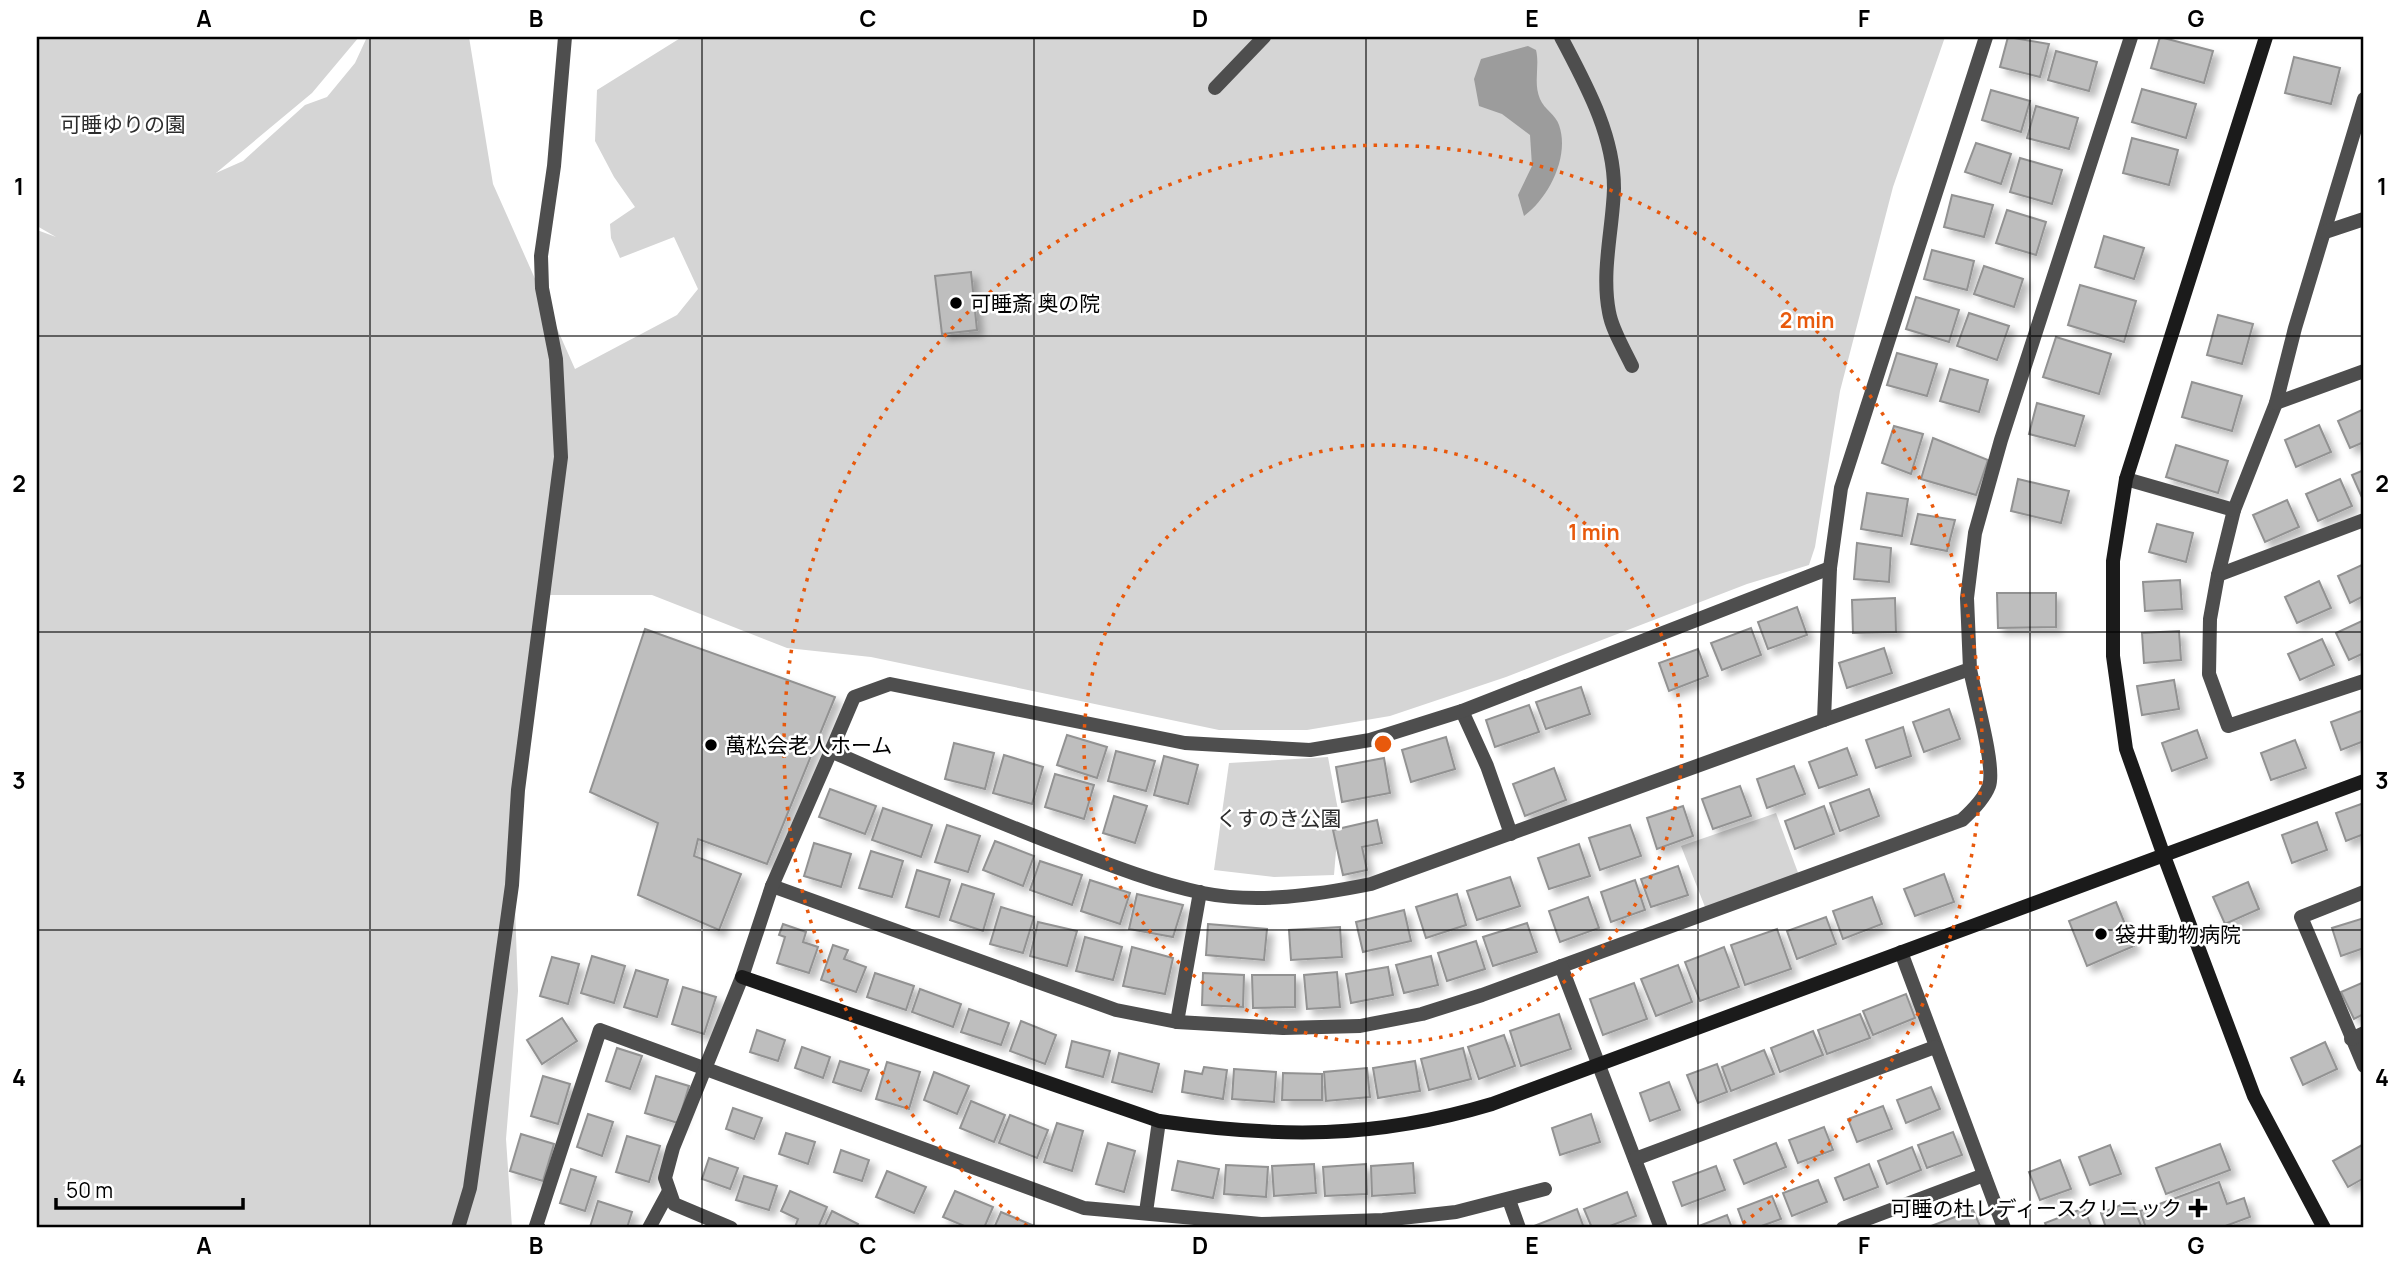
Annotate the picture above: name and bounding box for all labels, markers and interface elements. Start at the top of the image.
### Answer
text: A [196,2,212,34]
text: B [529,2,543,34]
text: C [860,2,877,34]
text: D [1192,2,1208,34]
text: E [1525,2,1539,34]
text: F [1858,2,1870,34]
text: G [2188,2,2205,34]
park label: 可睡ゆりの園 [60,110,186,138]
text: 1 [14,170,24,202]
text: 1 [2377,170,2387,202]
place label: 可睡斎 奥の院 [970,289,1100,317]
marker: 可睡斎 奥の院 [948,295,964,311]
text: 2 min [1780,306,1834,334]
text: 2 [12,467,26,499]
text: 2 [2375,467,2389,499]
text: 1 min [1568,518,1620,546]
place label: 萬松会老人ホーム [725,731,892,759]
centre of rings [1371,732,1395,756]
marker: 萬松会老人ホーム [703,737,719,753]
text: 3 [12,764,26,796]
text: 3 [2375,764,2389,796]
park label: くすのき公園 [1216,804,1342,832]
place label: 袋井動物病院 [2115,920,2241,948]
marker: 袋井動物病院 [2093,926,2109,942]
text: 4 [12,1061,26,1093]
text: 4 [2375,1061,2389,1093]
scale bar [56,1167,243,1211]
text: 50 m [66,1176,113,1204]
place label: 可睡の杜レディースクリニック [1891,1194,2182,1222]
marker: 可睡の杜レディースクリニック [2188,1198,2208,1218]
text: A [196,1229,212,1261]
text: B [529,1229,543,1261]
text: C [860,1229,877,1261]
text: D [1192,1229,1208,1261]
text: E [1525,1229,1539,1261]
text: F [1858,1229,1870,1261]
text: G [2188,1229,2205,1261]

